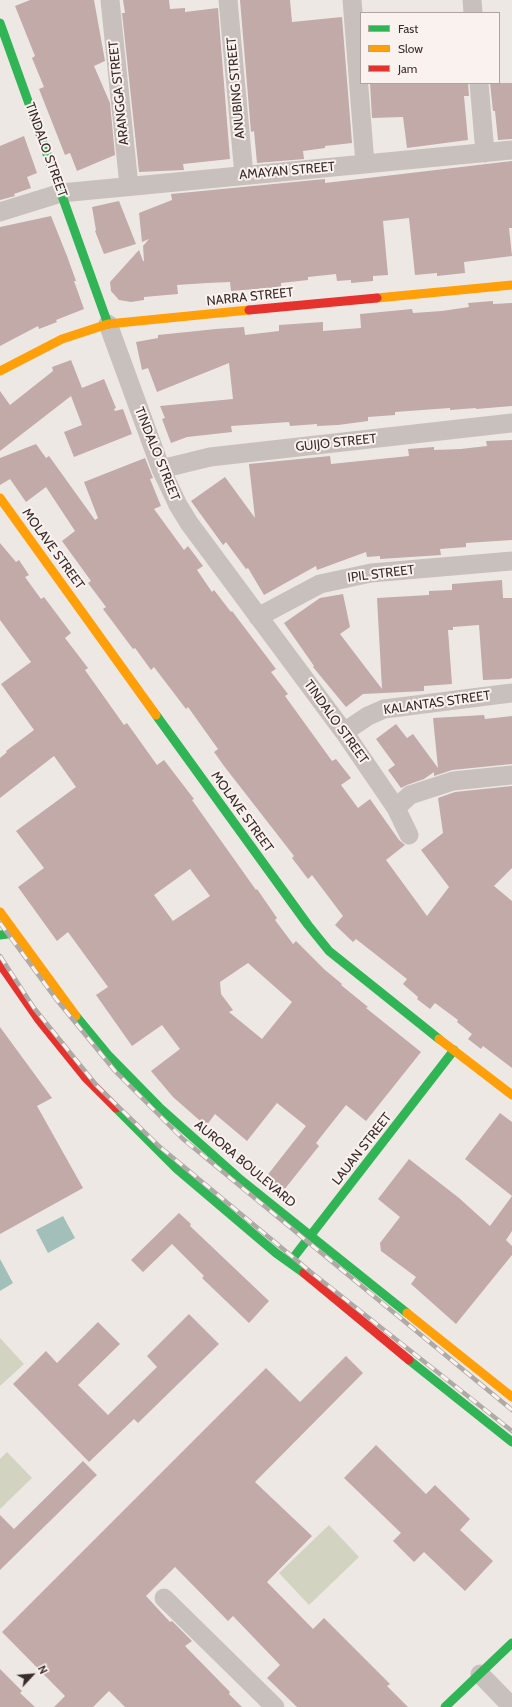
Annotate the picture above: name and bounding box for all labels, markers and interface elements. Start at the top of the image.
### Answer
legend [360,12,500,84]
text: Fast [398,21,418,36]
street label: ANUBING STREET [224,36,248,140]
street label: ARANGGA STREET [106,40,132,146]
text: Slow [398,41,423,56]
text: Jam [398,61,417,76]
street label: TINDALO STREET [22,101,70,199]
street label: AMAYAN STREET [238,159,336,183]
street label: NARRA STREET [206,285,294,309]
street label: TINDALO STREET [131,405,183,503]
street label: GUIJO STREET [295,431,377,455]
street label: MOLAVE STREET [18,506,88,592]
street label: IPIL STREET [347,562,415,586]
street label: TINDALO STREET [300,677,372,767]
street label: KALANTAS STREET [383,688,491,718]
street label: MOLAVE STREET [207,769,277,855]
street label: LAUAN STREET [329,1110,395,1188]
street label: AURORA BOULEVARD [191,1117,299,1211]
north arrow [12,1655,52,1695]
text: N [35,1663,51,1676]

